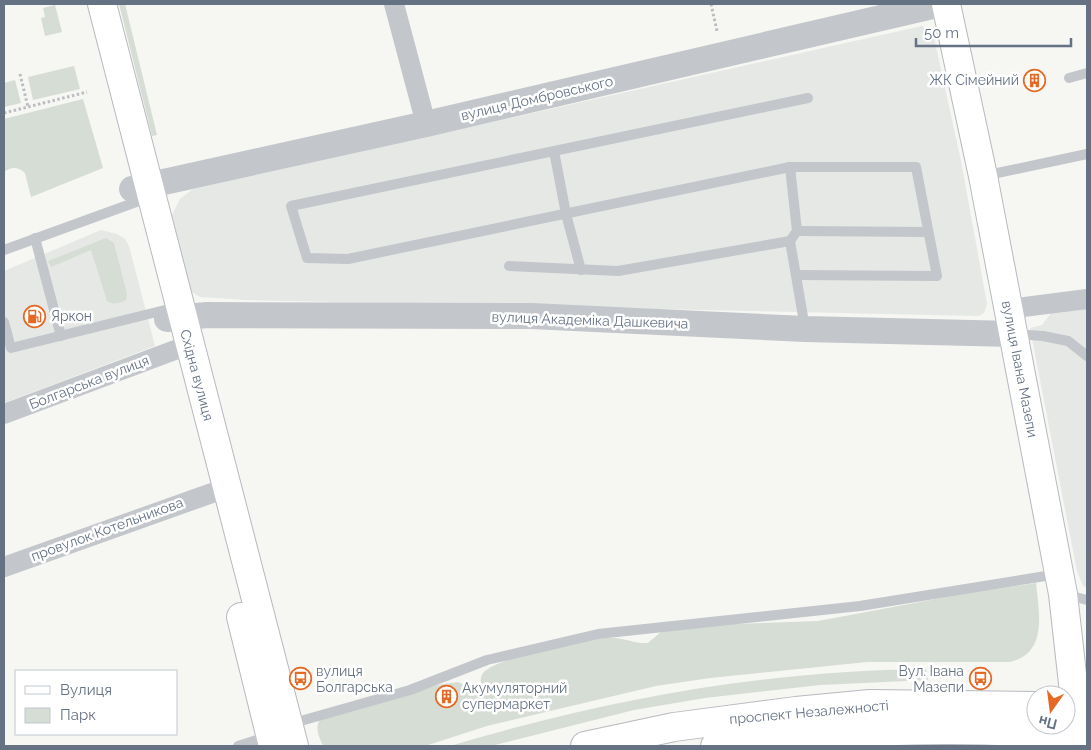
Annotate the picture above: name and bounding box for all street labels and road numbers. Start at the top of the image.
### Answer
street label: вулиця Домбровського [459,73,615,123]
street label: вулиця Івана Мазепи [999,299,1041,439]
street label: вулиця Академіка Дашкевича [491,309,689,331]
street label: Східна вулиця [177,328,217,422]
street label: Болгарська вулиця [27,352,151,412]
street label: провулок Котельникова [29,494,185,564]
street label: проспект Незалежності [729,697,889,727]

